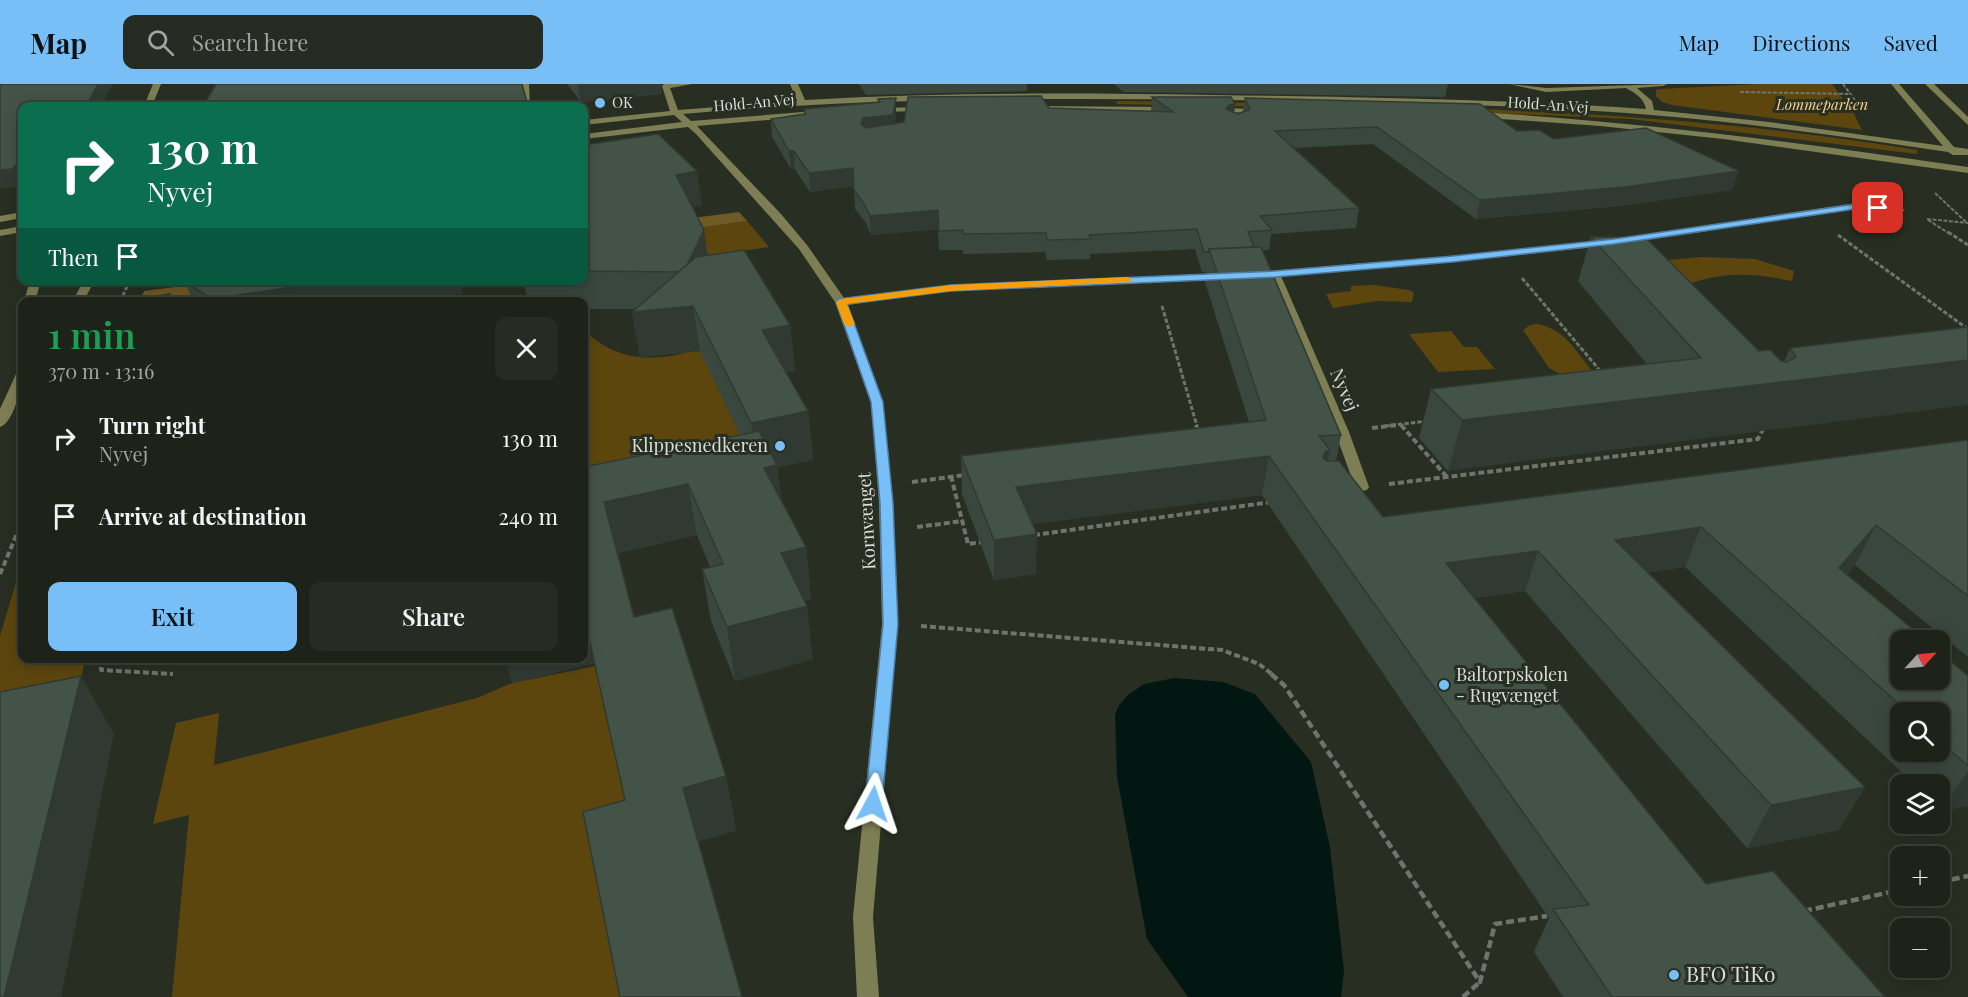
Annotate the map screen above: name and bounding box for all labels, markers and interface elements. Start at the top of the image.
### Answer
search box [123,15,543,69]
text: Map [30,24,87,61]
icon: search [144,26,177,59]
text: Search here [192,27,308,57]
text: Map [1678,28,1719,56]
text: Directions [1752,28,1850,56]
text: Saved [1883,28,1938,56]
street label: Hold-An Vej [713,89,795,115]
street label: Hold-An Vej [1507,91,1589,117]
place label: OK [612,92,633,112]
park label: Lommeparken [1775,94,1868,114]
marker: OK [593,96,607,110]
text: 130 m [147,119,258,175]
icon: right [48,126,126,204]
text: Nyvej [147,173,213,209]
pin [1852,182,1903,233]
icon: arrive [1861,191,1894,224]
icon: arrive [111,240,144,273]
text: Then [48,242,99,272]
text: 1 min [48,310,136,358]
button: close [495,317,558,380]
text: 370 m · 13:16 [48,357,154,384]
street label: Nyvej [1325,365,1365,415]
text: Turn right [99,410,205,440]
icon: right [48,422,81,455]
text: 130 m [502,423,558,453]
place label: Klippesnedkeren [631,433,768,457]
marker: Klippesnedkeren [773,439,787,453]
text: Nyvej [99,440,148,467]
street label: Kornvænget [851,471,881,570]
icon: arrive [48,500,81,533]
text: Arrive at destination [99,501,307,531]
text: 240 m [498,501,558,531]
button: Exit [48,582,297,651]
button: Share [309,582,558,651]
north arrow [1890,630,1950,690]
map controls [1890,630,1950,978]
place label: Baltorpskolen - Rugvænget [1456,662,1568,707]
marker: Baltorpskolen - Rugvænget [1437,678,1451,692]
button: search [1890,702,1950,762]
position arrow [841,772,905,836]
button: layers [1890,774,1950,834]
button: + [1890,846,1950,906]
button: − [1890,918,1950,978]
place label: BFO TiKo [1686,959,1775,987]
marker: BFO TiKo [1667,968,1681,982]

